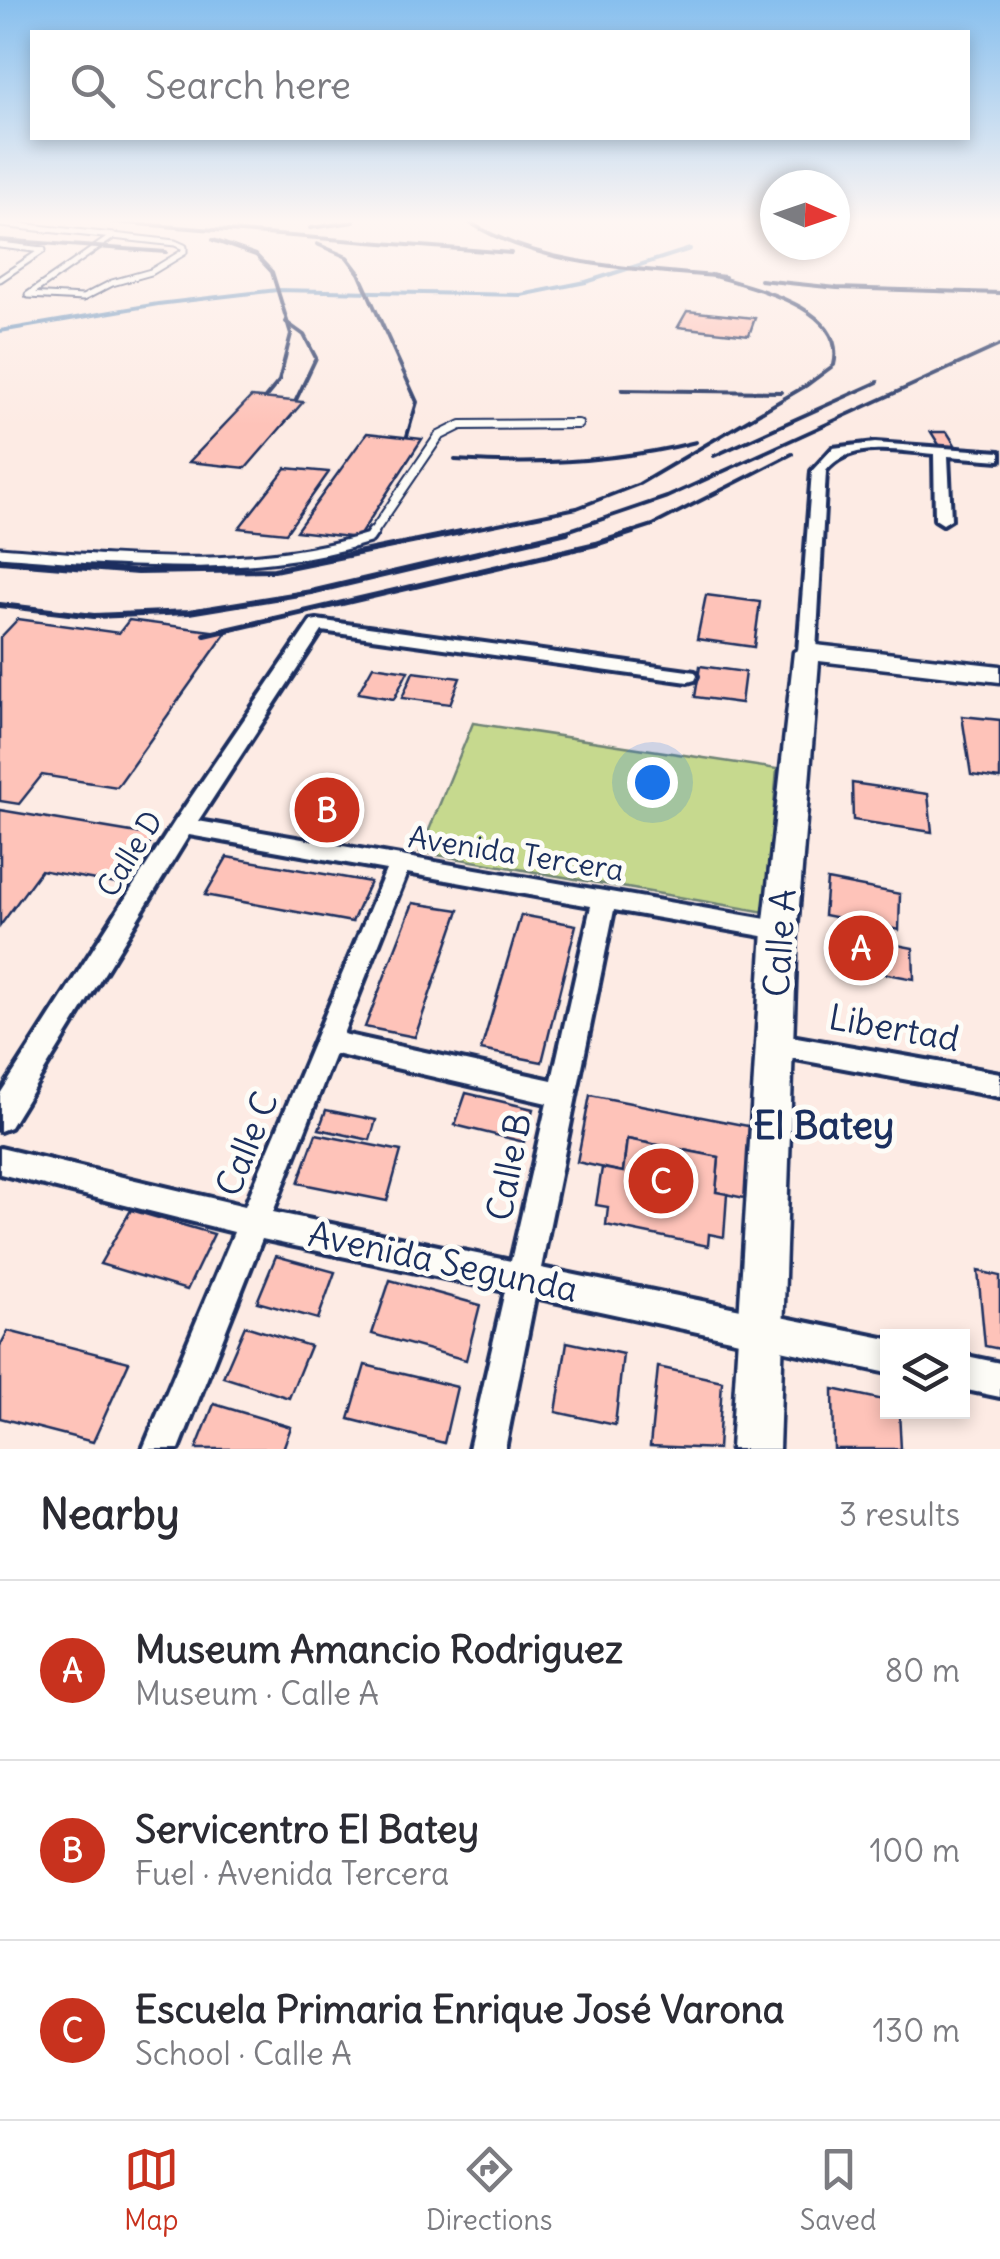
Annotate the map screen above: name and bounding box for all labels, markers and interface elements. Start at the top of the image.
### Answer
search box [30,30,970,140]
icon: search [65,58,120,113]
text: Search here [145,62,351,109]
north arrow [760,170,850,260]
your location [627,757,678,808]
pin: B [294,772,360,848]
street label: Calle D [88,803,170,904]
street label: Avenida Tercera [406,817,627,889]
street label: Calle A [753,887,805,998]
pin: A [828,910,894,986]
street label: Libertad [826,994,963,1060]
street label: Calle C [205,1085,287,1202]
district label: El Batey [754,1102,894,1149]
street label: Calle B [476,1109,540,1224]
pin: C [628,1144,694,1218]
street label: Avenida Segunda [305,1211,582,1311]
map controls [880,1329,970,1419]
button: layers [880,1329,970,1419]
text: Nearby [40,1488,179,1540]
text: 3 results [839,1494,960,1535]
text: Museum Amancio Rodriguez [135,1626,623,1673]
text: A [62,1650,83,1691]
text: 80 m [885,1650,960,1691]
text: Museum · Calle A [135,1673,379,1714]
text: Servicentro El Batey [135,1806,479,1853]
text: B [62,1830,83,1871]
text: 100 m [870,1830,960,1871]
text: Fuel · Avenida Tercera [135,1853,449,1894]
text: Escuela Primaria Enrique José Varona [135,1986,785,2033]
text: C [62,2010,83,2051]
text: 130 m [872,2010,960,2051]
text: School · Calle A [135,2033,352,2074]
tab: Map [124,2142,179,2238]
tab: Directions [426,2142,552,2238]
tab: Saved [800,2142,876,2238]

